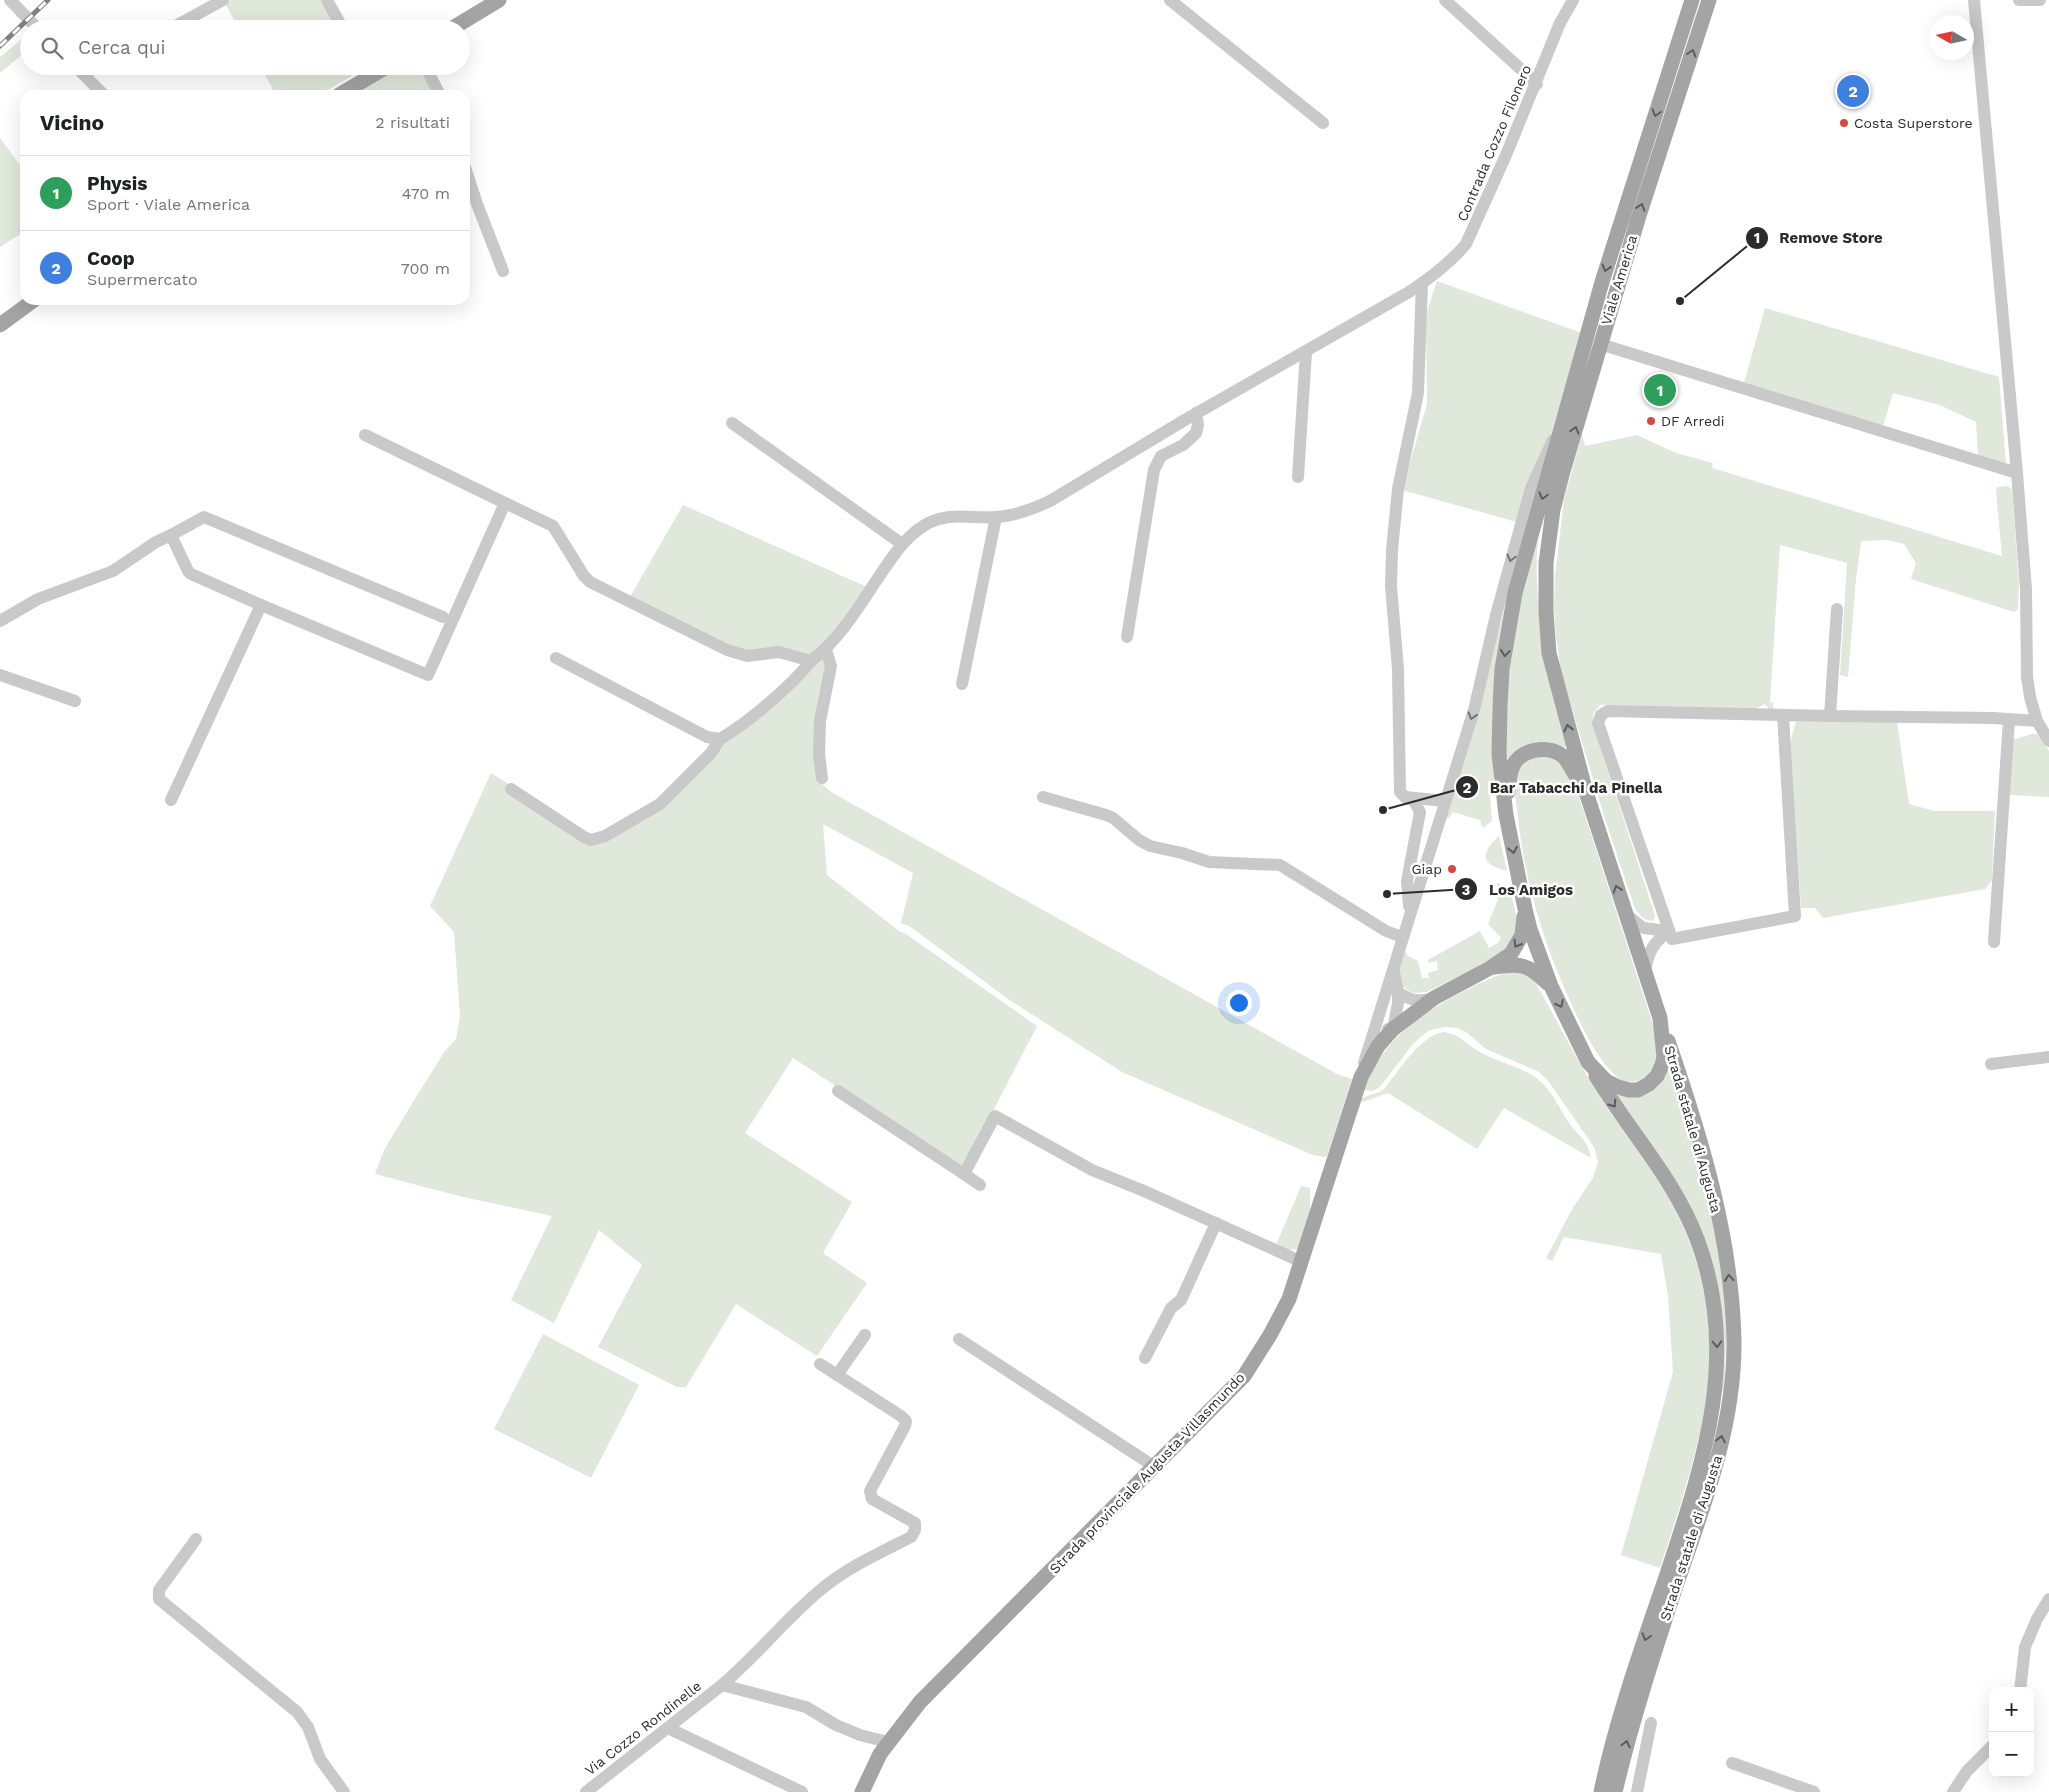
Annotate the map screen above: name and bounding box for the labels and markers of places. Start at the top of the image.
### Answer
pin: 2 [1837,72,1869,110]
place label: Costa Superstore [1854,115,1973,131]
marker: Costa Superstore [1838,117,1850,129]
callout: Remove Store [1745,223,1893,253]
pin: 1 [1644,371,1676,409]
place label: DF Arredi [1661,413,1725,429]
marker: DF Arredi [1645,415,1657,427]
callout: Bar Tabacchi da Pinella [1454,772,1672,802]
place label: Giap [1411,861,1442,877]
marker: Giap [1446,863,1458,875]
callout: Los Amigos [1454,874,1583,904]

